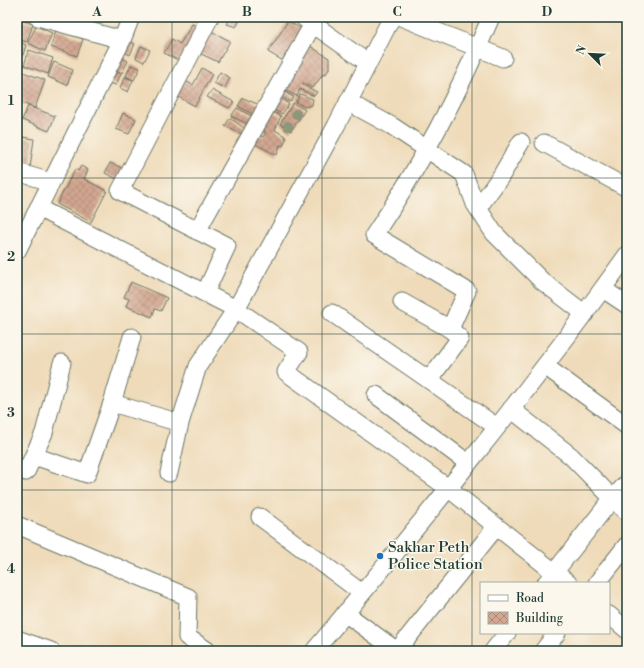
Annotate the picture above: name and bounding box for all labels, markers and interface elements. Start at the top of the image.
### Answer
text: A [91,4,102,20]
text: B [242,4,252,20]
text: C [392,4,402,20]
text: D [542,4,552,20]
north arrow [570,34,610,74]
text: N [574,43,590,57]
text: 1 [8,93,15,109]
text: 2 [7,249,15,265]
text: 3 [7,405,15,421]
place label: Sakhar Peth Police Station [388,538,483,574]
marker: Sakhar Peth Police Station [375,551,385,561]
text: 4 [7,561,16,577]
legend [480,582,610,634]
text: Road [516,591,544,606]
text: Building [515,611,564,626]

